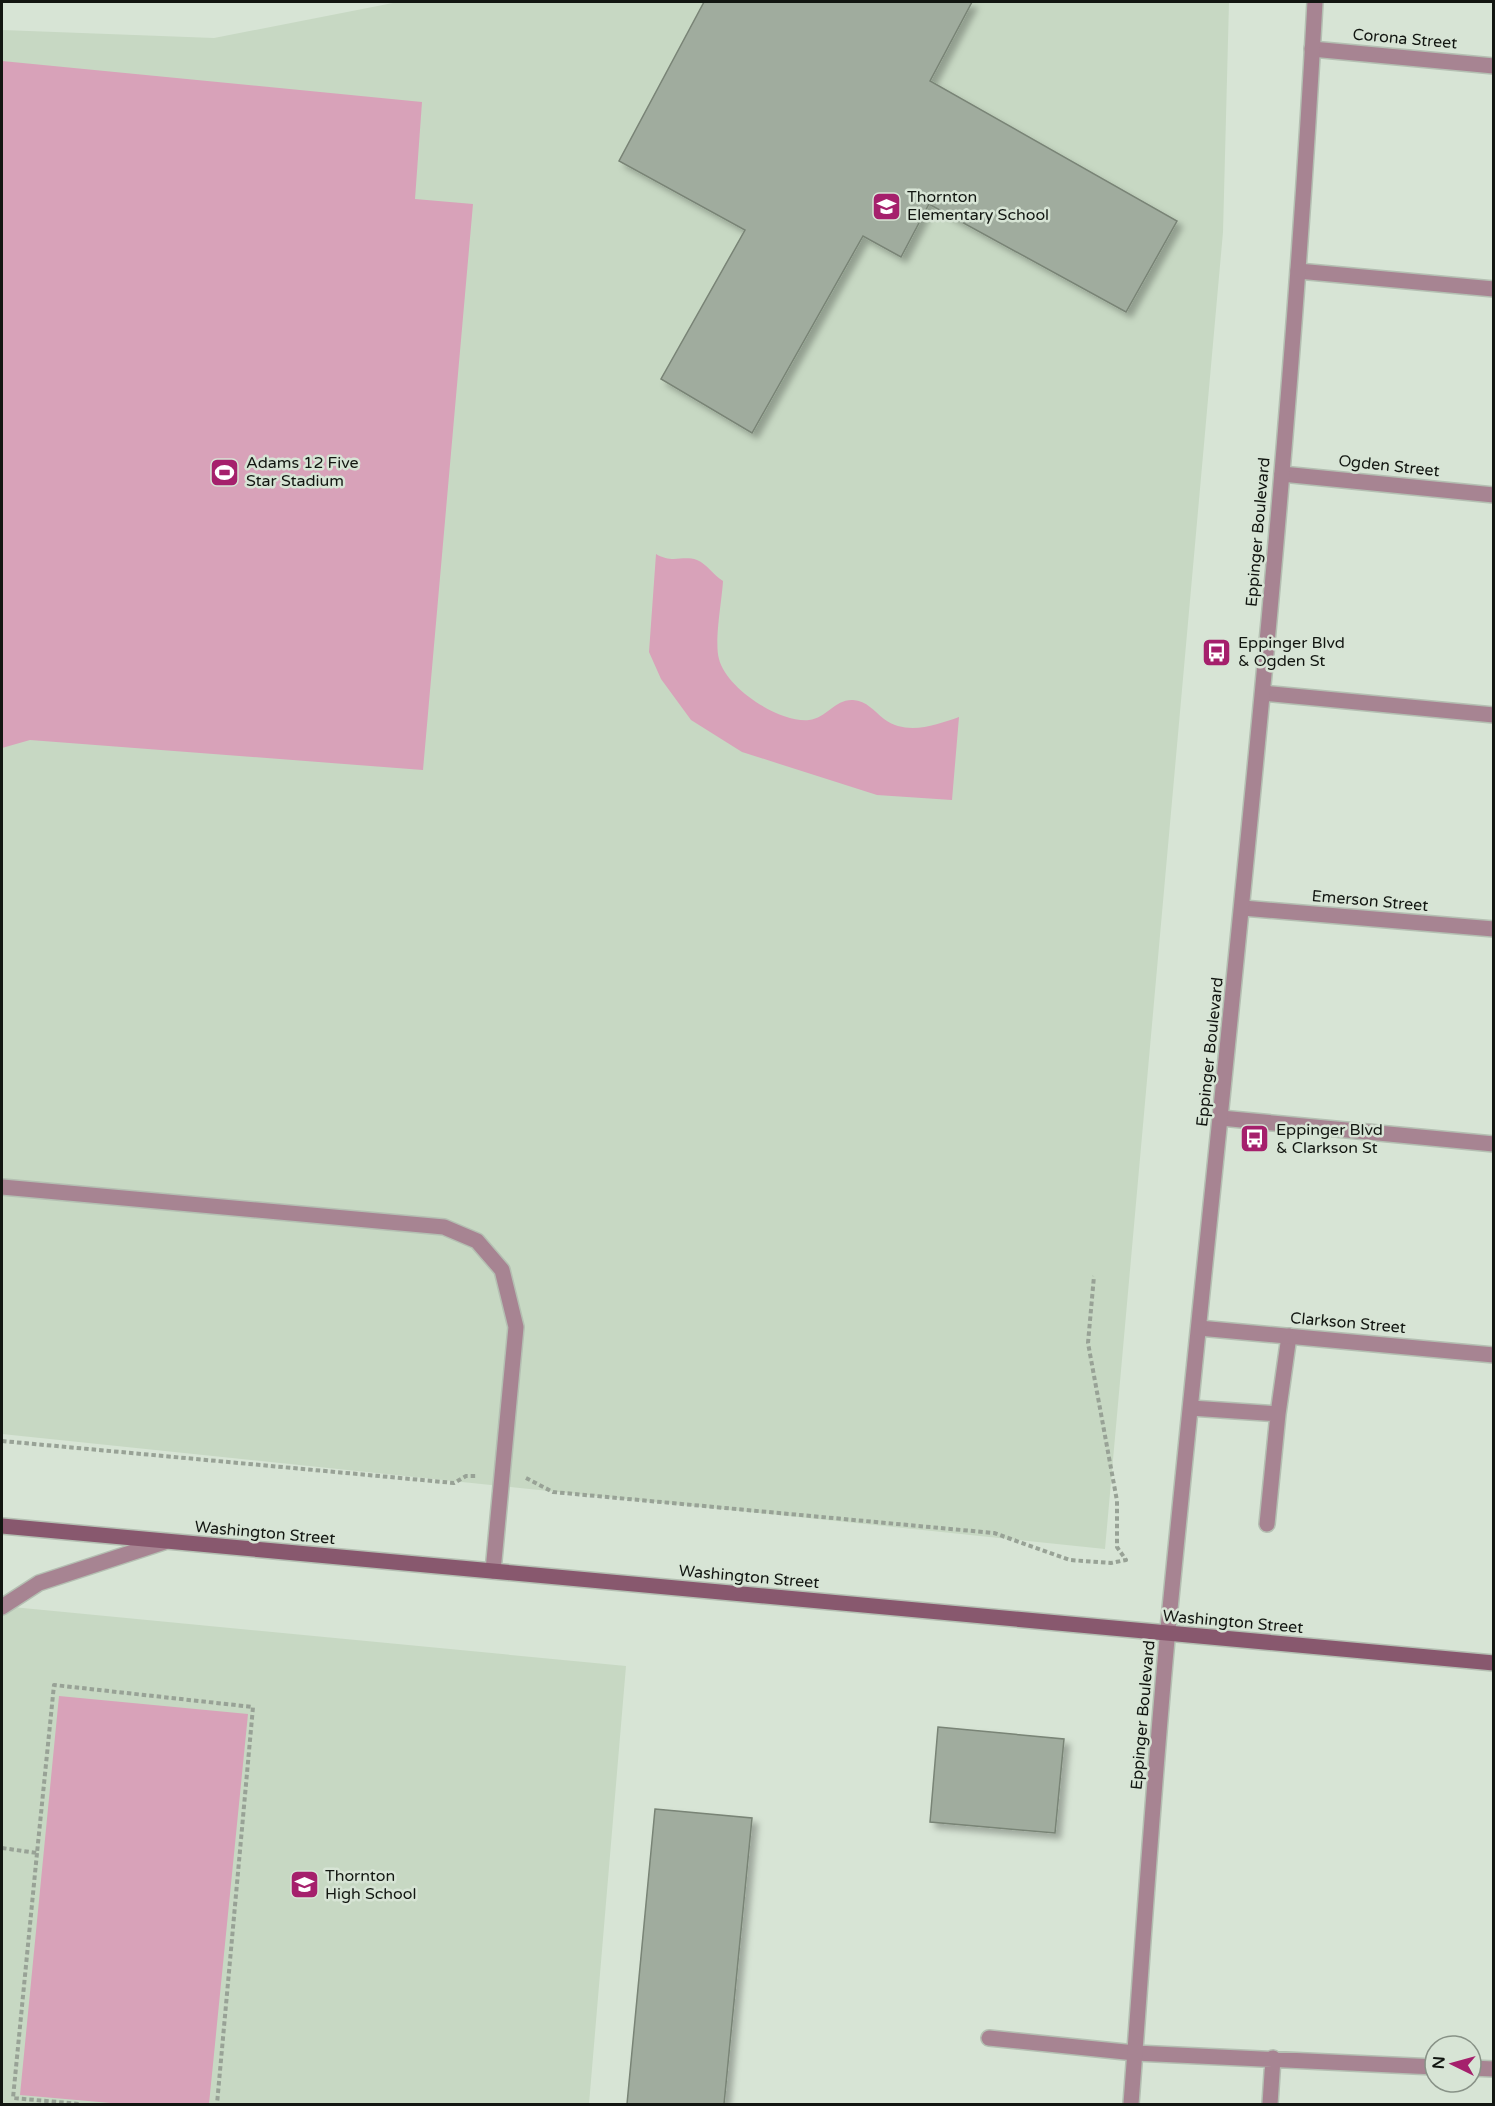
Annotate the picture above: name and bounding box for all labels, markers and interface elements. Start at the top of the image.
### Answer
street label: Corona Street [1352,24,1458,54]
place label: Thornton Elementary School [907,187,1049,225]
school or university icon: Thornton Elementary School [870,190,902,222]
street label: Ogden Street [1337,451,1441,481]
place label: Adams 12 Five Star Stadium [246,453,359,491]
sports icon: Adams 12 Five Star Stadium [209,456,241,488]
street label: Eppinger Boulevard [1241,456,1275,608]
place label: Eppinger Blvd & Ogden St [1238,633,1345,671]
bus stop icon: Eppinger Blvd & Ogden St [1201,636,1233,668]
street label: Emerson Street [1311,886,1429,916]
street label: Eppinger Boulevard [1192,976,1228,1128]
place label: Eppinger Blvd & Clarkson St [1276,1120,1383,1158]
bus stop icon: Eppinger Blvd & Clarkson St [1239,1123,1271,1155]
street label: Clarkson Street [1289,1308,1407,1338]
street label: Washington Street [194,1517,336,1549]
street label: Washington Street [678,1561,820,1593]
street label: Washington Street [1162,1606,1304,1638]
street label: Eppinger Boulevard [1126,1639,1160,1791]
place label: Thornton High School [325,1866,416,1904]
school or university icon: Thornton High School [288,1869,320,1901]
north arrow [1423,2034,1483,2094]
text: N [1429,2056,1450,2070]

